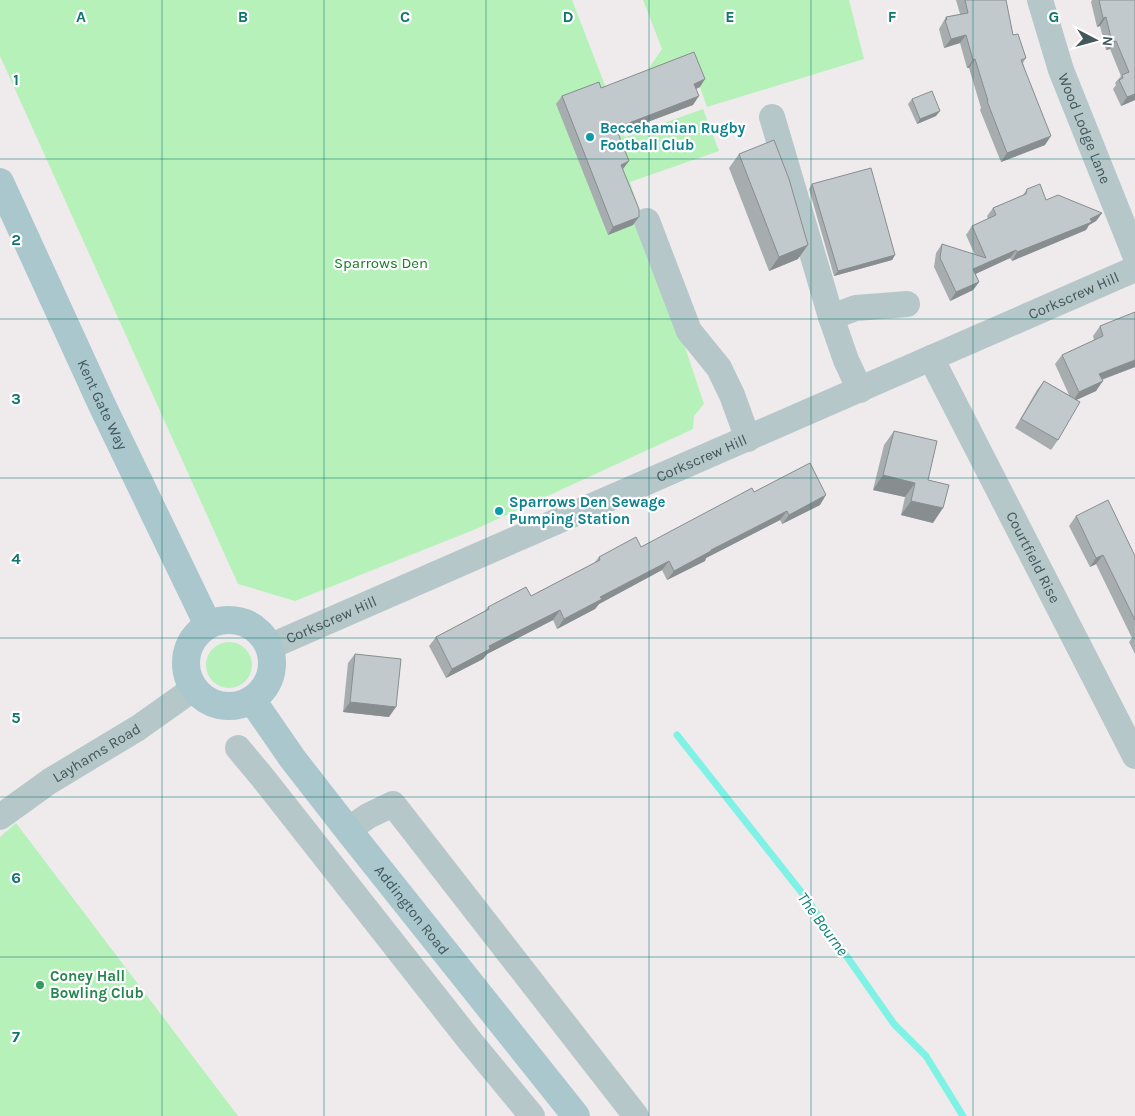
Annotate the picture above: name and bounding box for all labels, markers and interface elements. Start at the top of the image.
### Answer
text: A [76,7,86,26]
text: B [238,7,248,26]
text: C [400,7,410,26]
text: D [563,7,574,26]
text: E [725,7,735,26]
text: F [888,7,897,26]
text: G [1049,7,1059,26]
north arrow [1070,15,1120,65]
text: N [1098,35,1116,47]
text: 1 [13,70,19,89]
street label: Wood Lodge Lane [1054,70,1115,186]
place label: Beccehamian Rugby Football Club [600,119,746,154]
marker: Beccehamian Rugby Football Club [584,131,596,143]
text: 2 [11,230,21,249]
park label: Sparrows Den [334,254,428,272]
street label: Corkscrew Hill [1025,268,1122,324]
street label: Kent Gate Way [73,356,131,453]
text: 3 [11,389,21,408]
street label: Corkscrew Hill [653,430,750,486]
place label: Sparrows Den Sewage Pumping Station [509,493,666,528]
marker: Sparrows Den Sewage Pumping Station [493,505,505,517]
street label: Courtfield Rise [1002,508,1064,606]
text: 4 [11,549,21,568]
street label: Corkscrew Hill [283,592,380,648]
text: 5 [11,708,21,727]
street label: Layhams Road [49,720,144,786]
street label: Addington Road [371,862,453,958]
text: 6 [11,868,21,887]
water label: The Bourne [794,889,853,960]
place label: Coney Hall Bowling Club [50,967,144,1002]
marker: Coney Hall Bowling Club [34,979,46,991]
text: 7 [12,1027,20,1046]

